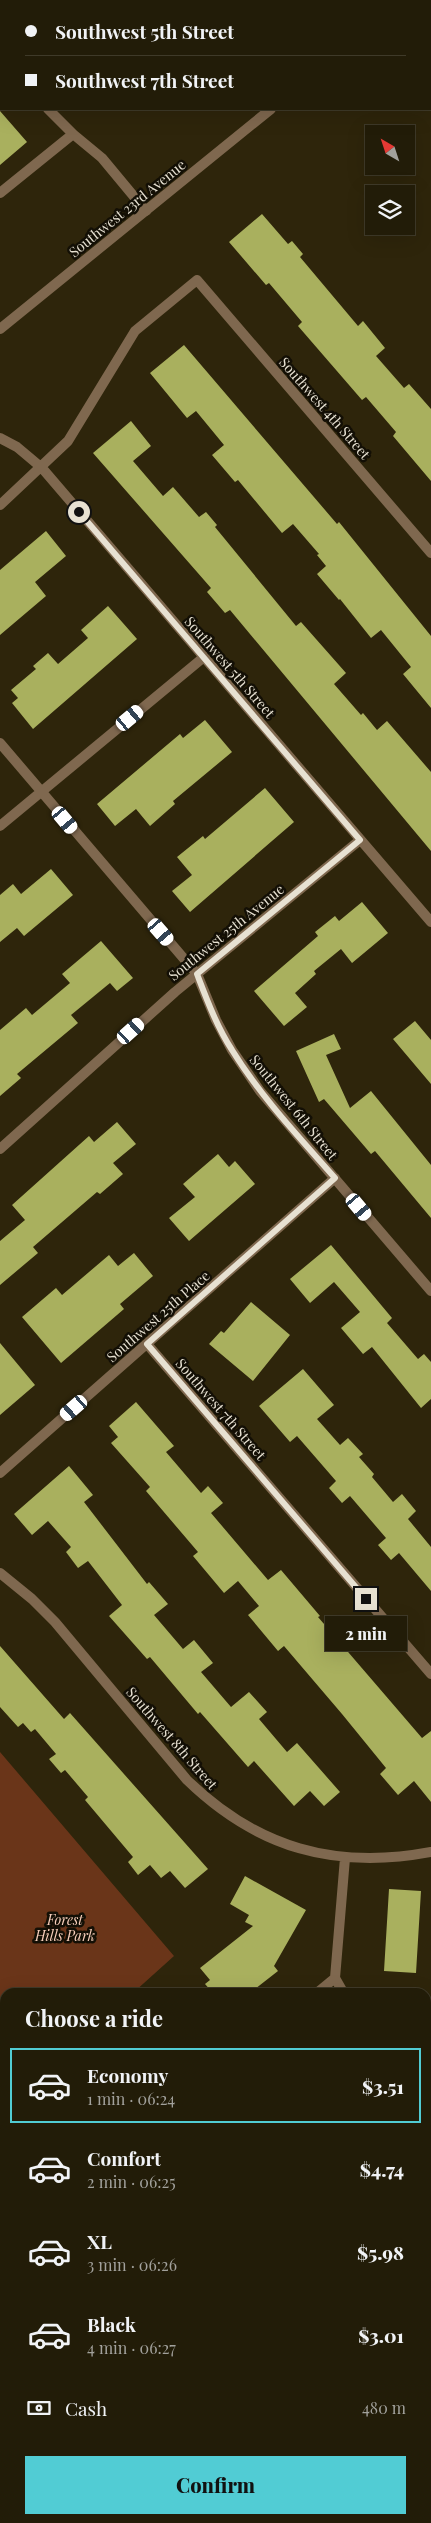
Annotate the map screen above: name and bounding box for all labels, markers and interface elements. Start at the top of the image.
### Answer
text: Southwest 5th Street [55,18,234,44]
text: Southwest 7th Street [55,67,234,93]
north arrow [365,125,415,175]
map controls [365,125,415,235]
street label: Southwest 23rd Avenue [65,155,189,261]
button: layers [365,185,415,235]
street label: Southwest 4th Street [275,353,375,464]
route start [68,501,90,523]
street label: Southwest 5th Street [181,612,280,723]
car [113,703,146,733]
car [49,804,80,836]
street label: Southwest 25th Avenue [164,879,288,985]
car [145,916,176,948]
car [114,1015,147,1047]
street label: Southwest 6th Street [246,1050,343,1164]
car [343,1191,374,1223]
street label: Southwest 25th Place [102,1266,214,1366]
street label: Southwest 7th Street [172,1354,271,1465]
car [57,1392,90,1424]
route end [355,1588,377,1610]
callout: 2 min [325,1616,407,1652]
text: 2 min [345,1623,387,1644]
street label: Southwest 8th Street [122,1683,223,1794]
park label: Forest Hills Park [34,1910,95,1945]
text: Choose a ride [25,2003,163,2033]
text: Economy [87,2062,168,2088]
icon: car [27,2063,72,2108]
text: $3.51 [362,2073,404,2099]
text: 1 min · 06:24 [87,2088,175,2109]
text: Comfort [87,2145,161,2171]
icon: car [27,2146,72,2191]
text: $4.74 [360,2156,404,2182]
text: 2 min · 06:25 [87,2171,176,2192]
text: XL [87,2228,112,2254]
icon: car [27,2229,72,2274]
text: $5.98 [357,2239,404,2265]
text: 3 min · 06:26 [87,2254,177,2275]
text: Black [87,2311,136,2337]
icon: car [27,2312,72,2357]
text: $3.01 [358,2322,404,2348]
text: 4 min · 06:27 [87,2337,176,2358]
icon: cash [25,2394,53,2422]
text: Cash [65,2395,107,2421]
text: 480 m [362,2397,406,2418]
button: Confirm [25,2456,406,2514]

